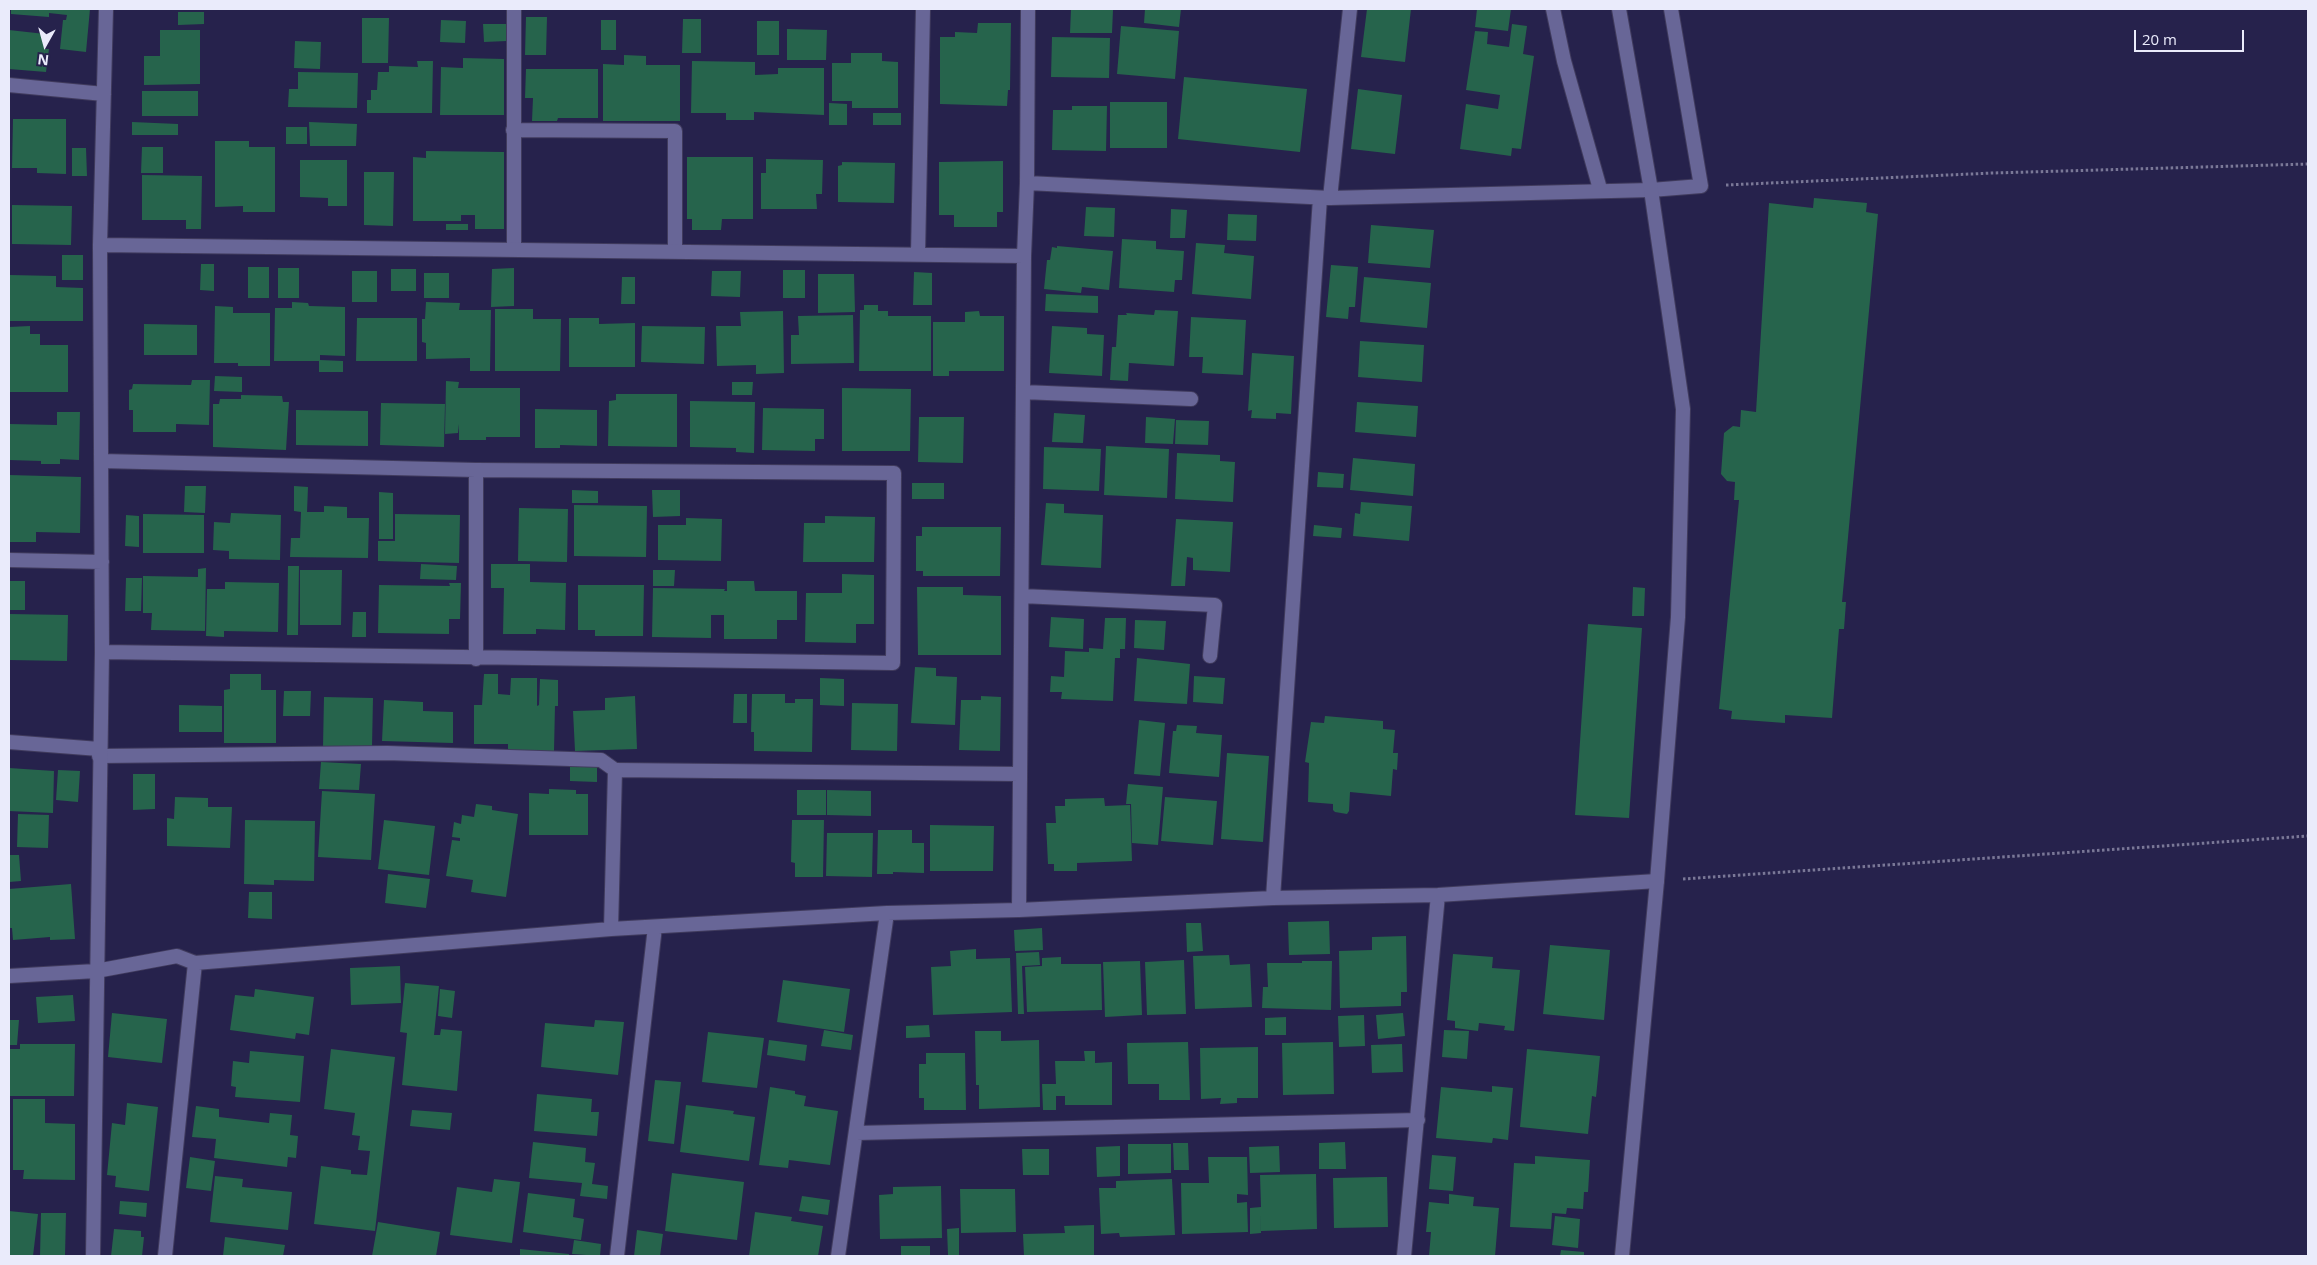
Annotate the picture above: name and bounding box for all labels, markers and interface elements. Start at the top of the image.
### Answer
north arrow [20,20,70,70]
scale bar [2137,20,2247,52]
text: 20 m [2142,29,2177,49]
text: N [36,50,50,71]

